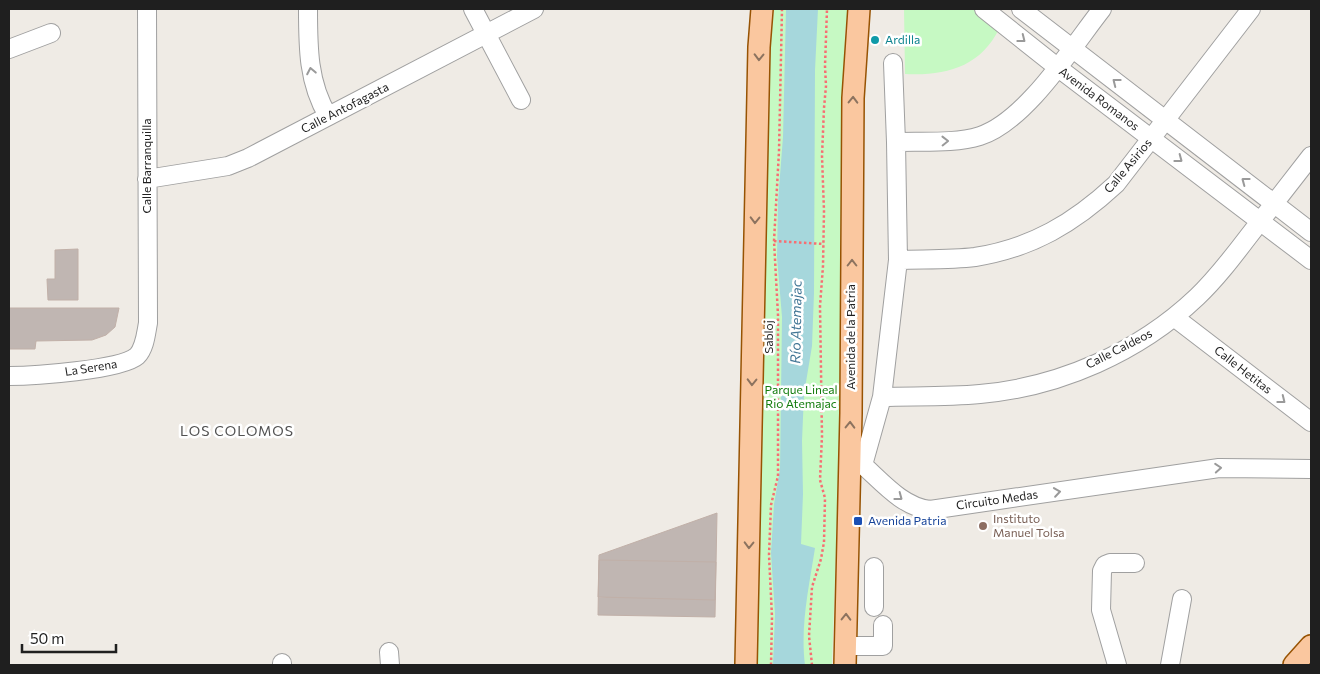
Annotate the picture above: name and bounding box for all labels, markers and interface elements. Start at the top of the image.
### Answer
place label: Ardilla [885,32,920,46]
one-way arrow [1016,33,1026,42]
marker: Ardilla [869,34,881,46]
one-way arrow [753,54,764,62]
street label: Avenida Romanos [1057,64,1142,133]
one-way arrow [307,67,317,76]
street label: Calle Antofagasta [298,79,391,135]
one-way arrow [1113,79,1122,87]
one-way arrow [848,96,859,104]
street label: Calle Barranquilla [139,118,153,214]
one-way arrow [941,135,949,146]
street label: Calle Asirios [1101,135,1154,195]
one-way arrow [1173,153,1183,162]
one-way arrow [1242,178,1251,186]
one-way arrow [750,216,761,224]
one-way arrow [847,258,857,266]
water label: Río Atemajac [786,280,805,364]
street label: Avenida de la Patria [843,284,857,390]
street label: Sabloj [761,320,775,354]
street label: Calle Caldeos [1083,325,1154,371]
street label: Calle Hetitas [1212,342,1275,396]
street label: La Serena [64,356,118,378]
one-way arrow [747,379,757,387]
park label: Parque Lineal Rio Atemajac [764,382,838,410]
one-way arrow [1276,394,1286,403]
one-way arrow [845,421,856,429]
district label: LOS COLOMOS [180,422,294,439]
one-way arrow [1214,463,1222,474]
street label: Circuito Medas [955,486,1039,512]
one-way arrow [1053,487,1061,497]
one-way arrow [894,491,903,500]
place label: Instituto Manuel Tolsa [993,511,1065,539]
place label: Avenida Patria [868,513,946,527]
marker: Avenida Patria [852,515,864,527]
marker: Instituto Manuel Tolsa [977,520,989,532]
one-way arrow [744,542,754,549]
one-way arrow [841,612,851,620]
scale bar [22,622,116,654]
text: 50 m [30,629,64,647]

